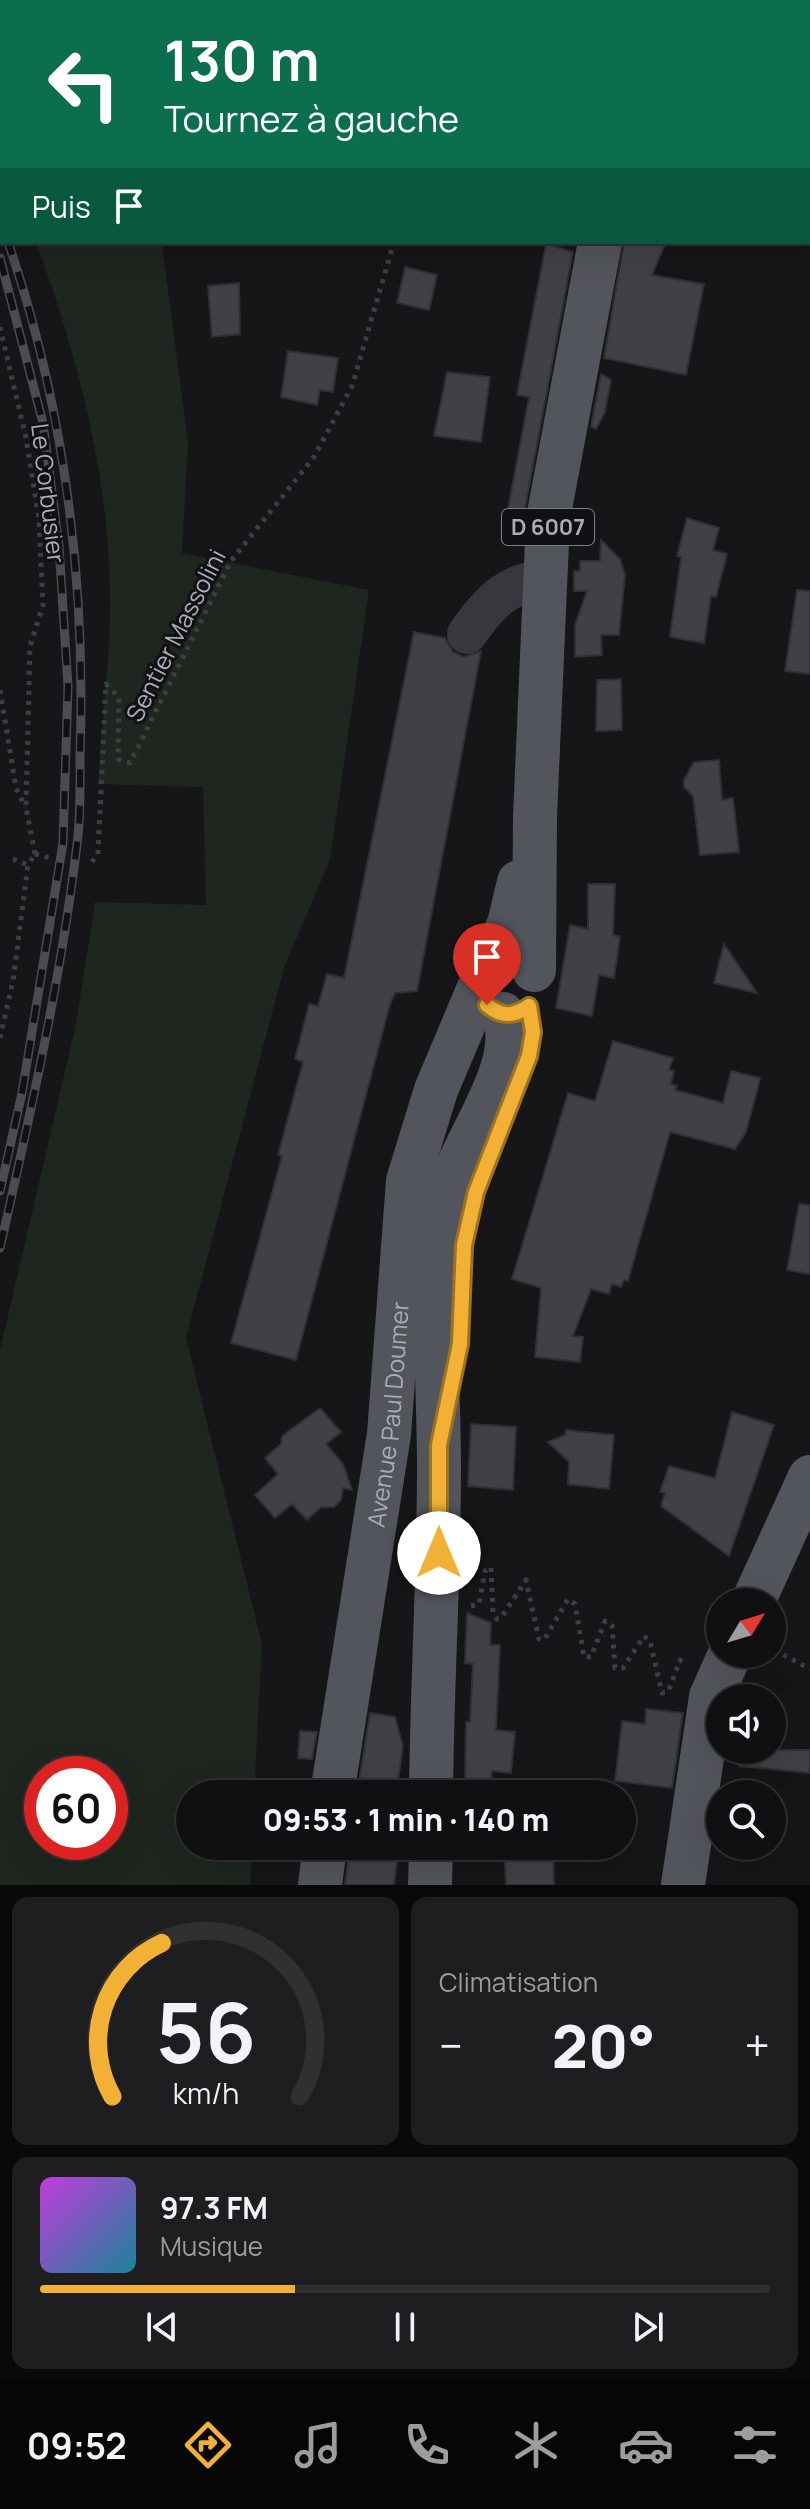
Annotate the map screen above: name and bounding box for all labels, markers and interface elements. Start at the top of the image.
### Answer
text: 130 m [164,21,320,98]
icon: left [32,32,136,136]
text: Tournez à gauche [164,94,459,143]
icon: arrive [107,184,151,228]
text: Puis [32,186,91,227]
street label: Le Corbusier [24,421,74,565]
road number: D 6007 [502,509,594,545]
street label: Sentier Massolini [117,543,233,727]
pin [453,923,521,1005]
icon: arrive [465,935,509,979]
street label: Avenue Paul Doumer [358,1300,415,1529]
position arrow [397,1511,481,1595]
north arrow [706,1588,786,1668]
map controls [706,1588,786,1860]
button: sound [706,1684,786,1764]
speed limit sign: 60 [24,1756,128,1860]
button: search [706,1780,786,1860]
text: 09:53 · 1 min · 140 m [263,1799,549,1840]
text: Climatisation [439,1964,598,2000]
text: 56 [155,1974,256,2088]
text: 20° [552,2004,656,2086]
text: − [439,2015,463,2075]
text: + [745,2015,770,2075]
text: km/h [172,2074,239,2113]
text: 97.3 FM [160,2187,268,2228]
text: Musique [160,2228,263,2264]
icon: previous [140,2305,184,2349]
icon: pause [383,2305,427,2349]
icon: next [626,2305,670,2349]
icon: directions [180,2417,236,2473]
icon: music [290,2417,346,2473]
icon: phone [399,2417,455,2473]
icon: climate [508,2417,564,2473]
icon: car [618,2417,674,2473]
icon: filters [727,2417,783,2473]
text: 09:52 [27,2421,127,2470]

